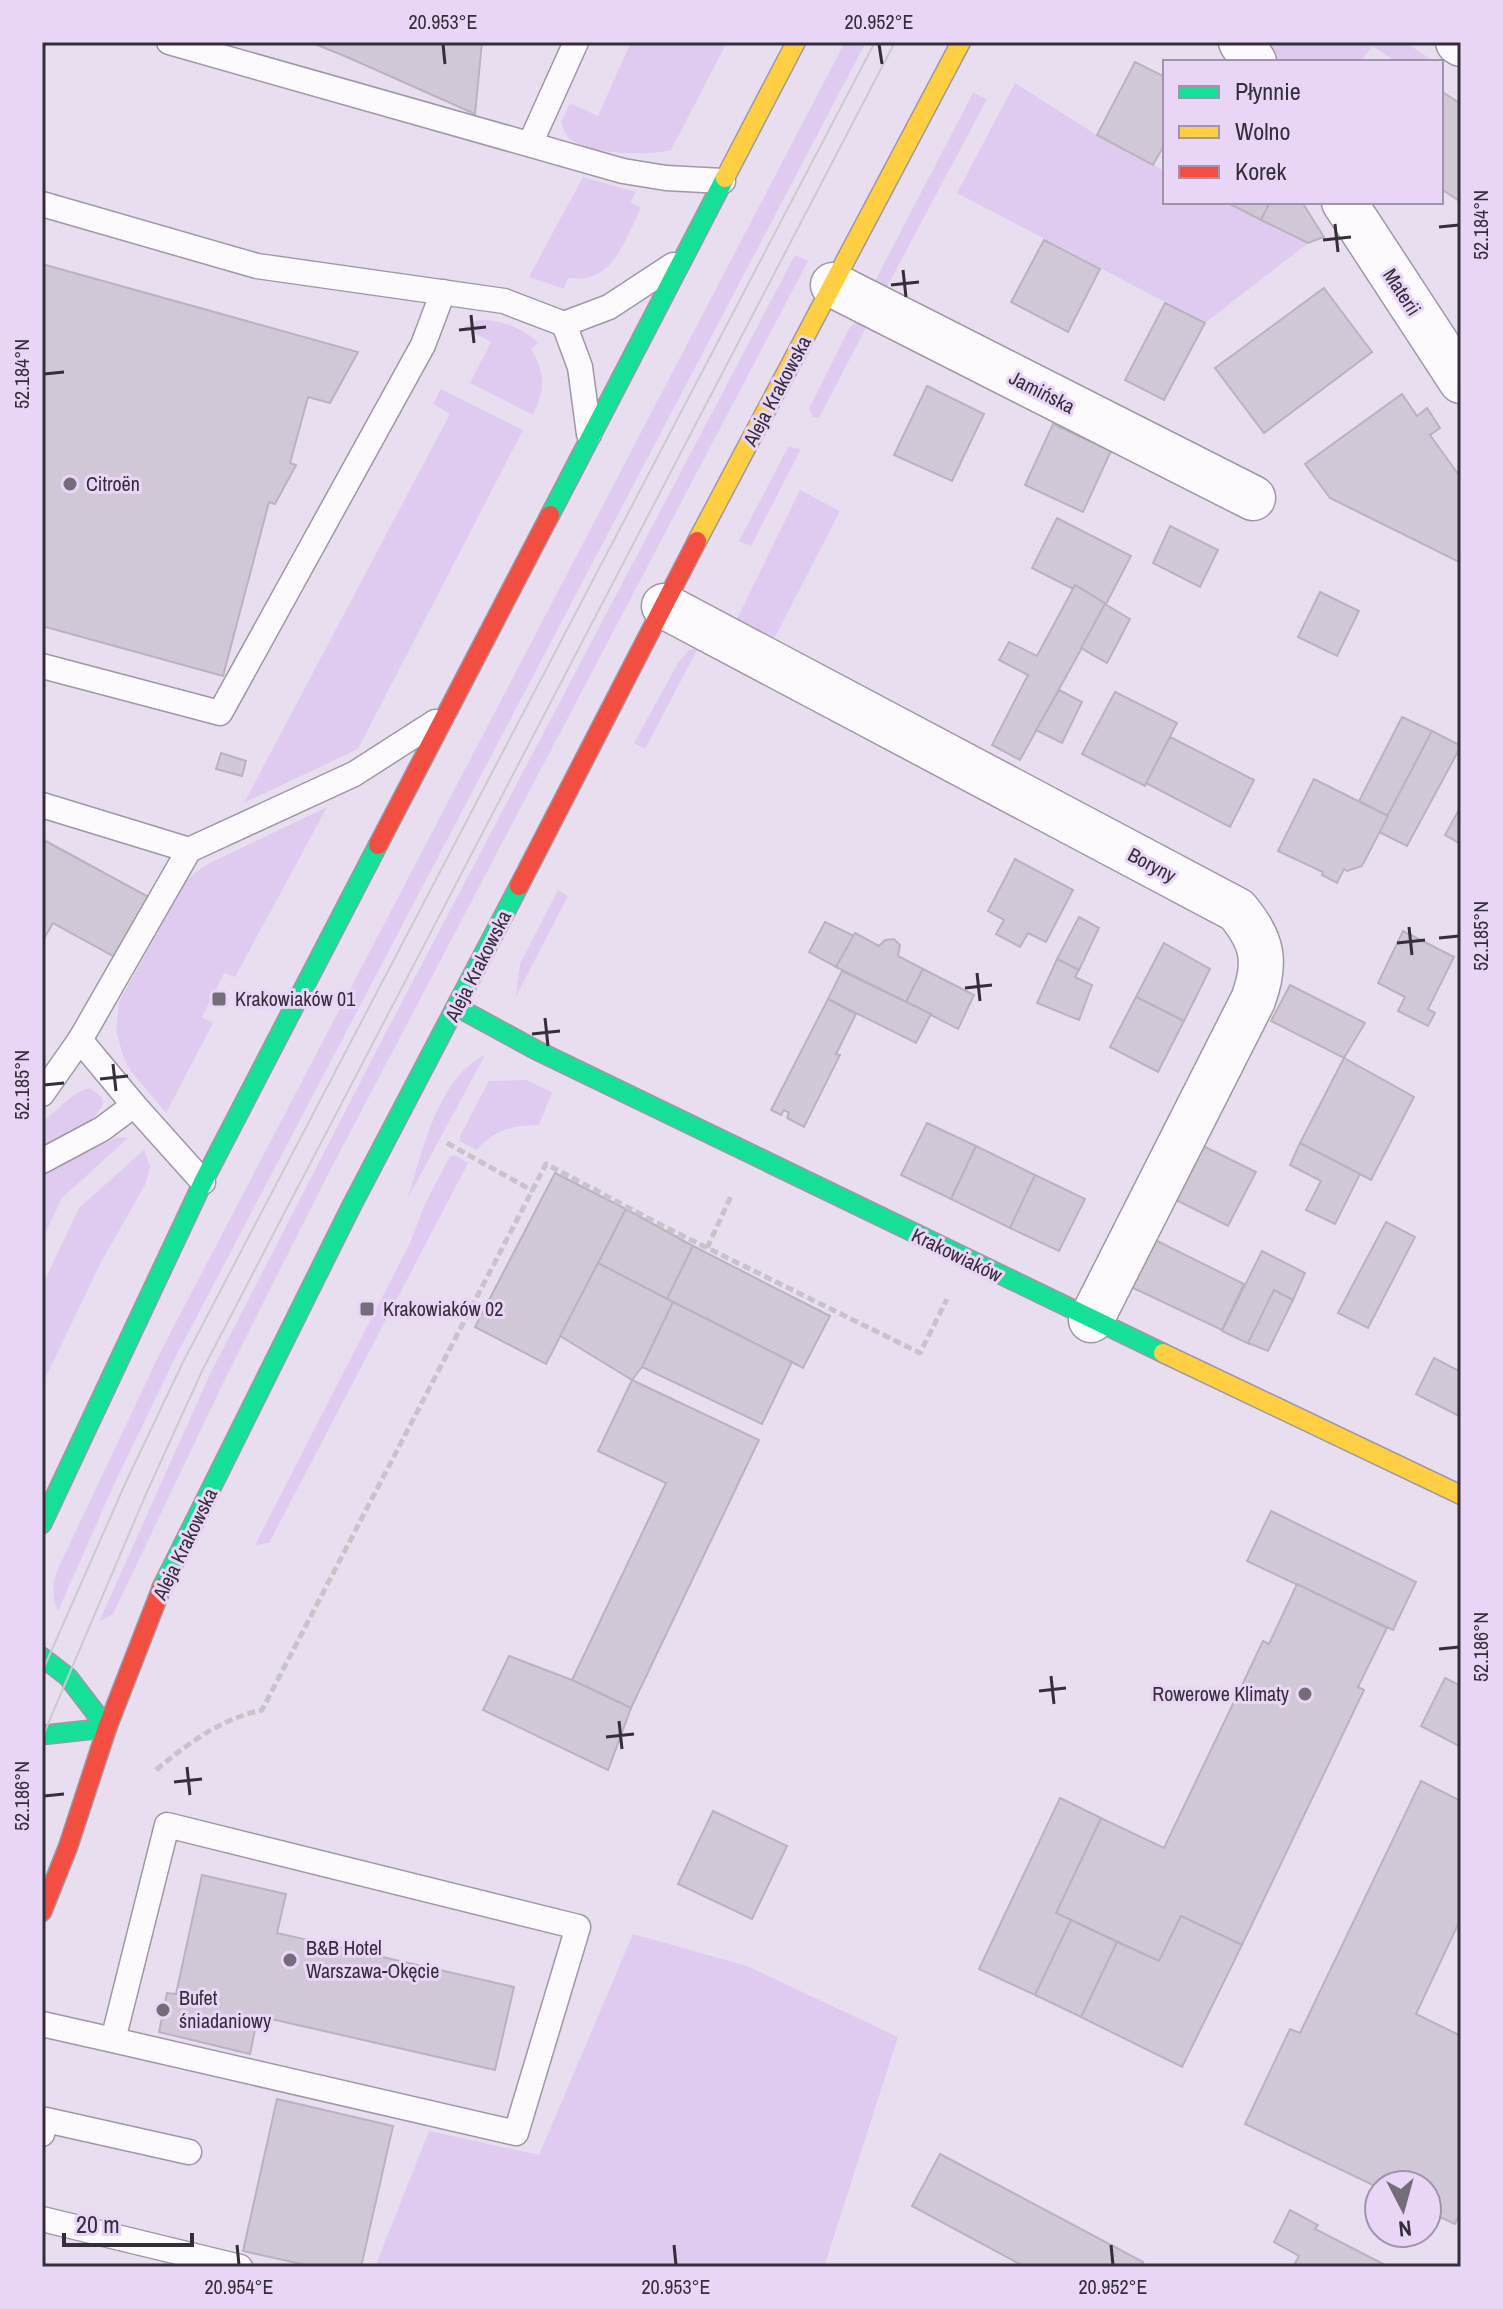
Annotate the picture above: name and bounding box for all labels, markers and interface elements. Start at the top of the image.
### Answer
text: 20.953°E [408,8,478,35]
text: 20.952°E [844,8,914,35]
legend [1163,60,1443,204]
text: Płynnie [1235,75,1301,107]
text: Wolno [1235,115,1290,147]
text: Korek [1235,155,1287,187]
text: 52.184°N [1467,190,1494,260]
street label: Materii [1377,263,1428,320]
street label: Aleja Krakowska [736,331,817,452]
text: 52.184°N [8,339,35,409]
street label: Jamińska [1005,364,1080,420]
place label: Citroën [86,470,140,497]
marker: Citroën [61,475,79,493]
street label: Boryny [1123,841,1182,889]
text: 52.185°N [1467,901,1494,971]
street label: Aleja Krakowska [438,906,517,1027]
place label: Krakowiaków 01 [235,985,355,1012]
marker: Krakowiaków 01 [210,990,228,1008]
text: 52.185°N [8,1050,35,1120]
street label: Krakowiaków [907,1221,1007,1288]
place label: Krakowiaków 02 [383,1295,503,1322]
marker: Krakowiaków 02 [358,1300,376,1318]
street label: Aleja Krakowska [145,1483,223,1605]
text: 52.186°N [1467,1612,1494,1682]
place label: Rowerowe Klimaty [1152,1680,1290,1707]
marker: Rowerowe Klimaty [1296,1685,1314,1703]
text: 52.186°N [8,1761,35,1831]
place label: B&B Hotel Warszawa-Okęcie [306,1934,439,1984]
marker: B&B Hotel Warszawa-Okęcie [281,1951,299,1969]
place label: Bufet śniadaniowy [179,1984,272,2034]
marker: Bufet śniadaniowy [154,2001,172,2019]
north arrow [1363,2169,1443,2249]
scale bar [64,2197,192,2247]
text: 20 m [76,2208,120,2240]
text: N [1397,2213,1413,2244]
text: 20.954°E [204,2273,274,2300]
text: 20.953°E [641,2273,711,2300]
text: 20.952°E [1078,2273,1148,2300]

